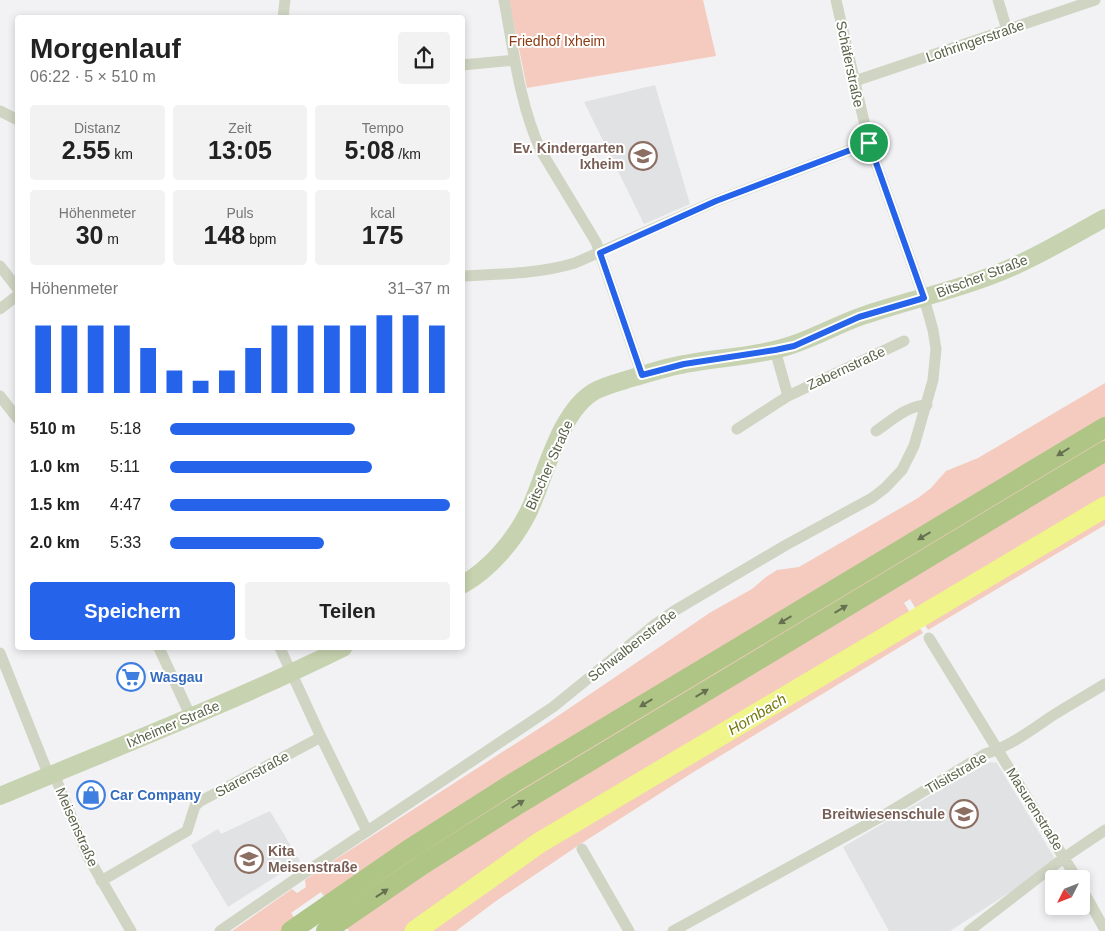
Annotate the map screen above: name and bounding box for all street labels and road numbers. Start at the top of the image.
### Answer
street label: Lothringerstraße [924,17,1026,65]
street label: Schäferstraße [833,19,867,109]
street label: Bitscher Straße [934,251,1030,301]
street label: Zabernstraße [805,343,888,393]
street label: Bitscher Straße [522,417,576,512]
street label: Schwalbenstraße [584,605,680,685]
street label: Ixheimer Straße [124,697,222,751]
street label: Starenstraße [213,748,292,800]
street label: Tilsitstraße [923,749,990,797]
street label: Masurenstraße [1003,765,1067,853]
street label: Meisenstraße [52,785,102,869]

